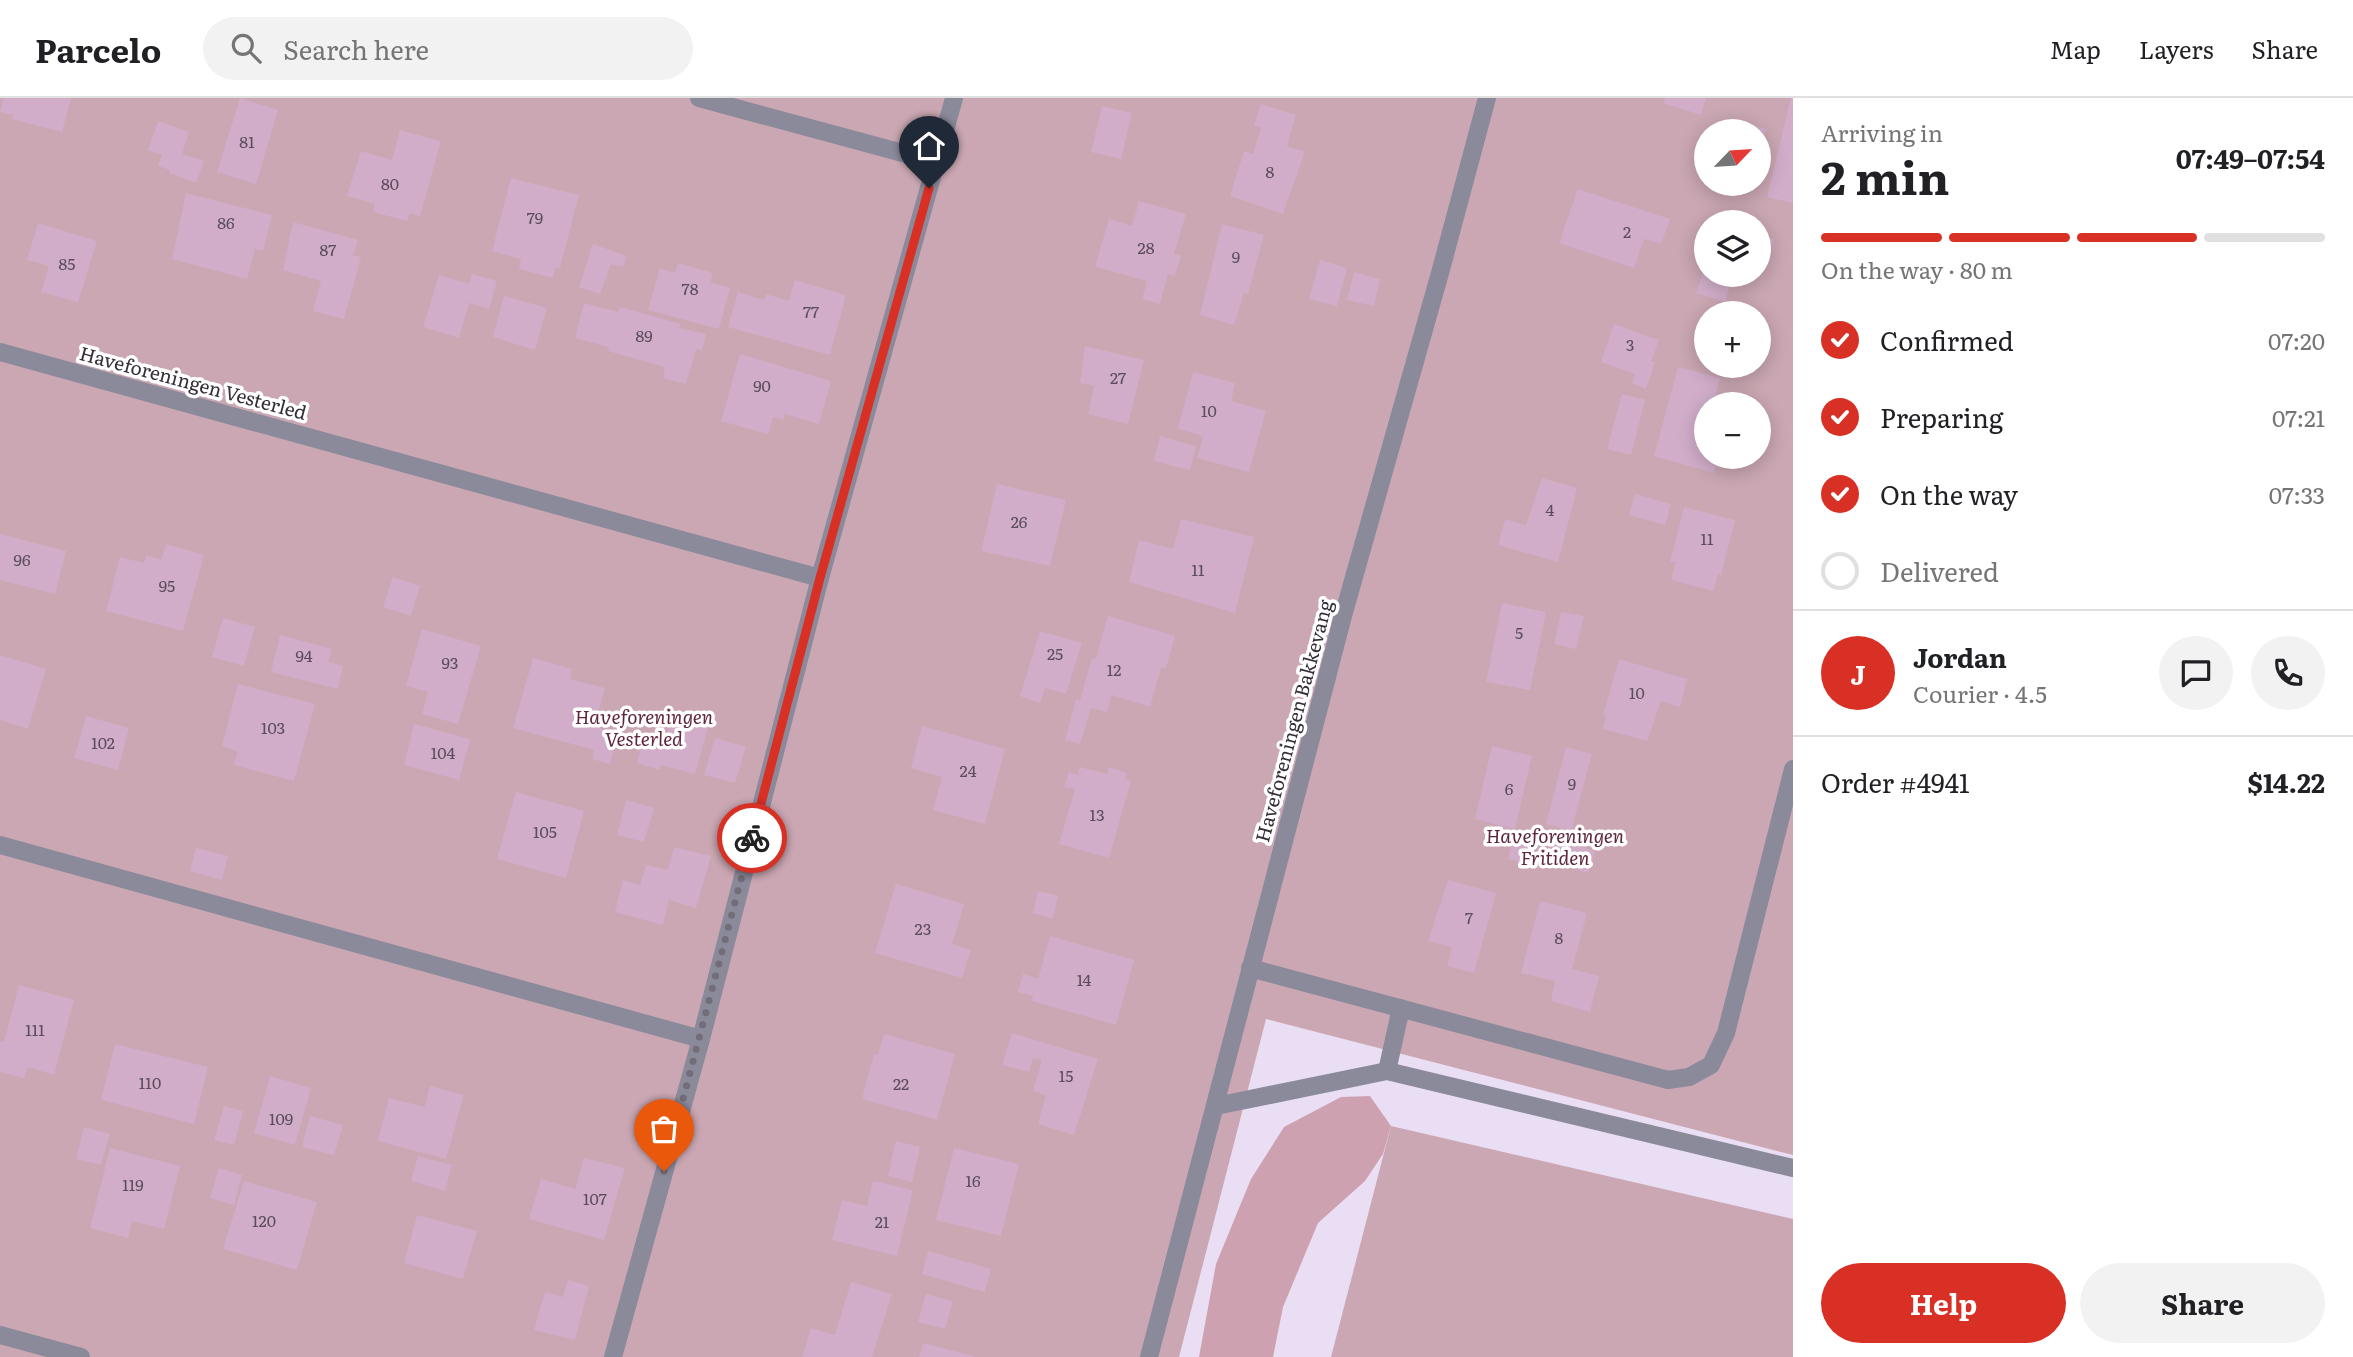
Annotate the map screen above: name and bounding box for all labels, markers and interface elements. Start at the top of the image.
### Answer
search box [203,17,693,80]
text: Parcelo [35,24,161,73]
icon: search [227,29,265,67]
text: Search here [283,29,429,68]
text: Map [2050,31,2101,66]
text: Layers [2139,31,2213,66]
text: Share [2251,31,2318,66]
text: Arriving in [1821,115,1943,149]
pin [899,116,959,188]
north arrow [1694,119,1771,196]
map controls [1694,119,1771,469]
icon: home [910,127,948,165]
house number: 81 [239,129,255,153]
text: 07:49–07:54 [2176,138,2325,177]
text: 2 min [1821,141,1950,209]
house number: 8 [1266,159,1275,183]
house number: 80 [381,171,399,195]
house number: 79 [527,205,543,229]
house number: 86 [217,210,235,234]
button: layers [1694,210,1771,287]
house number: 2 [1623,219,1631,243]
house number: 28 [1138,235,1155,259]
house number: 87 [320,237,336,261]
house number: 9 [1232,244,1240,268]
house number: 85 [59,251,75,275]
text: On the way · 80 m [1821,252,2013,286]
house number: 78 [682,276,699,300]
house number: 77 [803,299,819,323]
button: + [1694,301,1771,378]
text: Confirmed [1880,320,2014,359]
icon: check [1821,321,1859,359]
house number: 89 [635,323,653,347]
text: 07:20 [2268,323,2325,357]
house number: 3 [1626,332,1634,356]
street label: Haveforeningen Vesterled [77,338,310,426]
house number: 27 [1110,365,1126,389]
house number: 90 [753,373,771,397]
button: − [1694,392,1771,469]
text: Preparing [1880,397,2003,436]
house number: 10 [1201,398,1217,422]
icon: check [1821,398,1859,436]
text: 07:21 [2272,400,2325,434]
text: On the way [1880,474,2018,513]
icon: check [1821,475,1859,513]
text: 07:33 [2269,477,2325,511]
house number: 4 [1546,497,1555,521]
house number: 26 [1011,509,1028,533]
house number: 11 [1700,526,1714,550]
house number: 96 [14,547,31,571]
text: Delivered [1880,551,1999,590]
house number: 11 [1191,557,1205,581]
house number: 95 [159,573,175,597]
street label: Haveforeningen Bakkevang [1247,596,1339,845]
house number: 5 [1515,620,1523,644]
button: chat [2159,636,2233,710]
button: phone [2251,636,2325,710]
text: Jordan [1913,637,2007,676]
house number: 25 [1047,641,1063,665]
house number: 94 [295,643,313,667]
house number: 93 [441,650,459,674]
text: J [1851,654,1865,693]
house number: 12 [1107,657,1121,681]
text: Courier · 4.5 [1913,676,2047,710]
house number: 10 [1629,680,1645,704]
park label: Haveforeningen Vesterled [575,702,714,752]
house number: 103 [261,715,285,739]
house number: 102 [91,730,115,754]
house number: 104 [431,740,455,764]
house number: 24 [960,758,977,782]
text: Order #4941 [1821,762,1970,801]
text: $14.22 [2248,762,2325,801]
house number: 9 [1568,771,1576,795]
house number: 6 [1505,776,1514,800]
house number: 13 [1089,802,1105,826]
courier [717,803,787,873]
house number: 105 [533,819,557,843]
icon: bike [733,819,771,857]
park label: Haveforeningen Fritiden [1486,821,1625,871]
house number: 7 [1465,905,1473,929]
house number: 23 [915,916,931,940]
house number: 8 [1555,925,1564,949]
house number: 14 [1077,967,1092,991]
house number: 111 [25,1017,45,1041]
house number: 15 [1059,1063,1073,1087]
house number: 110 [139,1070,161,1094]
house number: 22 [893,1071,909,1095]
pin [634,1099,694,1171]
house number: 109 [269,1106,293,1130]
icon: bag [645,1110,683,1148]
house number: 16 [965,1168,981,1192]
house number: 119 [122,1172,144,1196]
house number: 107 [583,1186,607,1210]
house number: 120 [252,1208,276,1232]
house number: 21 [875,1209,890,1233]
button: Help [1821,1263,2066,1343]
button: Share [2080,1263,2325,1343]

